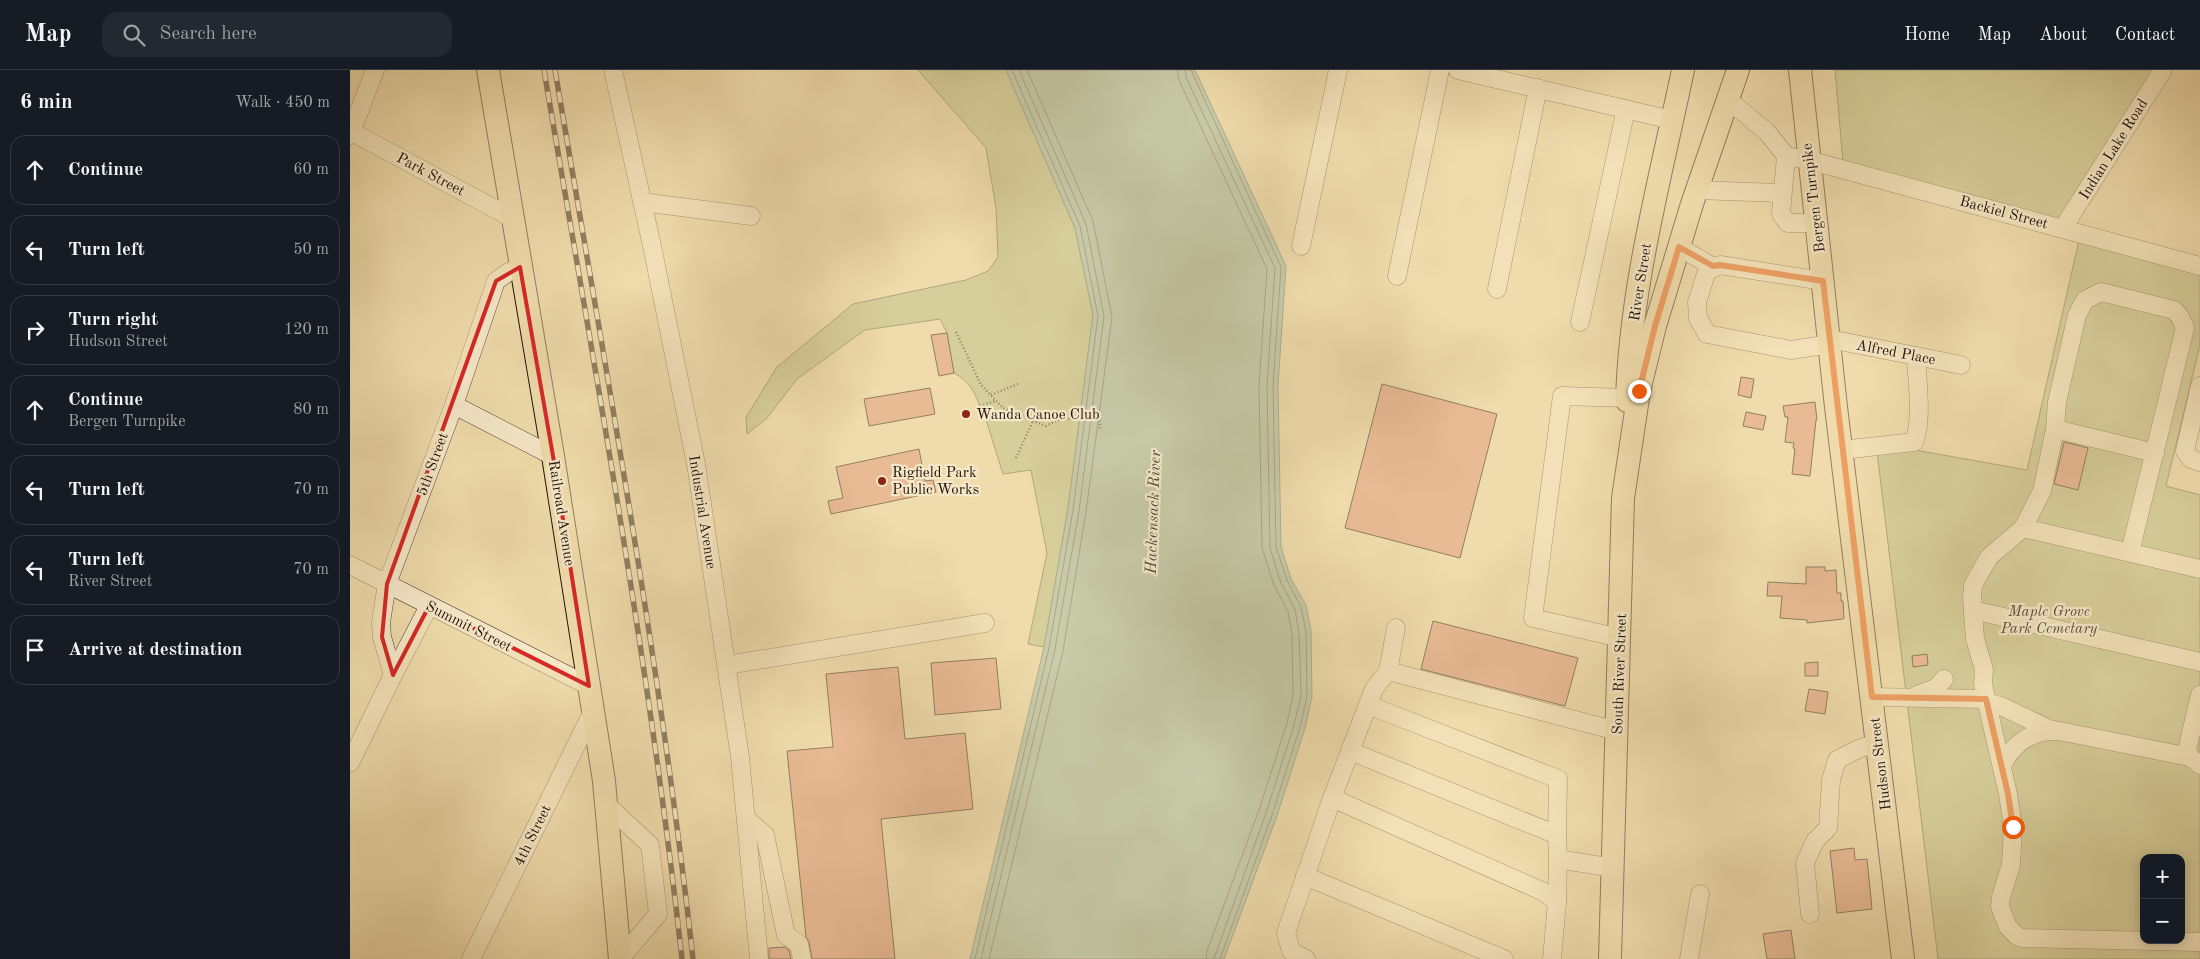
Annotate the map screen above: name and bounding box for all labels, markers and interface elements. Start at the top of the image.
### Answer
search box [102,12,452,57]
icon: search [120,21,148,49]
text: Map [25,23,72,47]
text: Search here [160,25,257,44]
text: Home [1904,26,1950,44]
text: Map [1978,26,2011,44]
text: About [2039,26,2087,44]
text: Contact [2115,26,2175,44]
text: 6 min [20,92,73,113]
text: Walk · 450 m [235,95,330,111]
street label: Indian Lake Road [2077,97,2151,203]
street label: Bergen Turnpike [1800,142,1829,253]
street label: Park Street [394,151,467,200]
icon: ahead [21,156,49,184]
text: Continue [68,161,143,180]
text: 60 m [293,162,329,178]
street label: Backiel Street [1958,194,2050,232]
icon: left [21,236,49,264]
text: Turn left [68,241,145,260]
text: 50 m [293,242,329,258]
street label: River Street [1628,242,1655,322]
text: Turn right [68,311,158,330]
icon: right [21,316,49,344]
text: 120 m [284,322,329,338]
text: Hudson Street [68,334,168,350]
street label: Alfred Place [1855,338,1937,369]
route end [1628,380,1651,403]
text: Continue [68,391,143,410]
icon: ahead [21,396,49,424]
text: 80 m [293,402,329,418]
marker: Wanda Canoe Club [960,408,972,420]
place label: Wanda Canoe Club [976,408,1100,423]
text: Bergen Turnpike [68,414,186,430]
street label: 5th Street [415,431,452,498]
water label: Hackensack River [1144,449,1164,575]
street label: Industrial Avenue [685,454,718,570]
street label: Railroad Avenue [545,459,576,567]
place label: Rigfield Park Public Works [892,466,979,498]
marker: Rigfield Park Public Works [876,475,888,487]
icon: left [21,476,49,504]
text: Turn left [68,481,145,500]
text: 70 m [293,482,329,498]
text: Turn left [68,551,145,570]
icon: left [21,556,49,584]
text: 70 m [293,562,329,578]
text: River Street [68,574,152,590]
street label: Summit Street [423,599,514,655]
park label: Maple Grove Park Cemetary [2000,605,2098,637]
street label: South River Street [1611,613,1630,735]
icon: arrive [21,636,49,664]
text: Arrive at destination [68,641,242,660]
street label: Hudson Street [1868,716,1895,811]
street label: 4th Street [512,803,555,869]
route start [2002,816,2025,839]
map controls [2140,854,2185,944]
button: + [2140,854,2185,899]
button: − [2140,899,2185,944]

